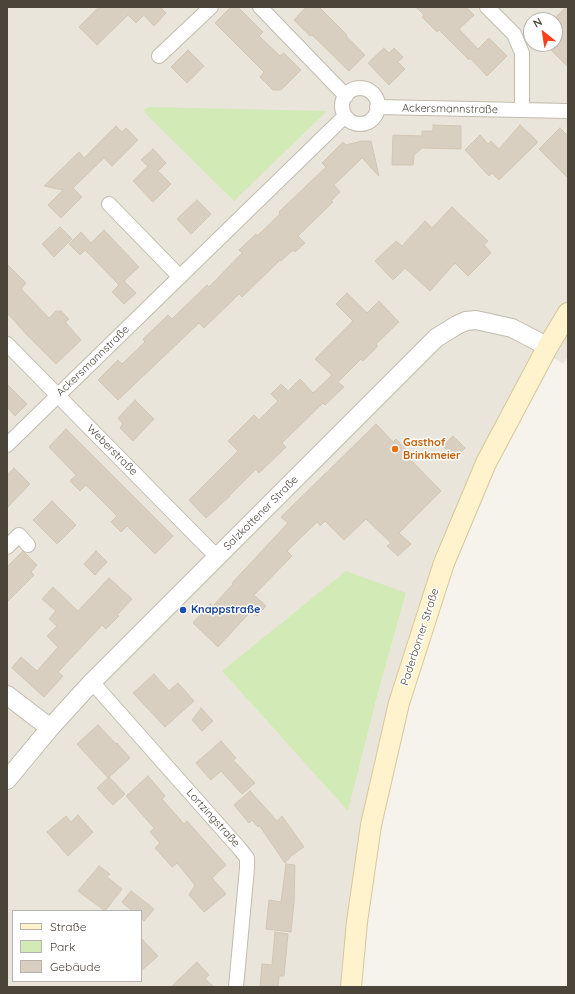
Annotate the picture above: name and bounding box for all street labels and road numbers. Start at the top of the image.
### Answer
street label: Ackersmannstraße [402,102,498,116]
street label: Ackersmannstraße [54,323,132,399]
street label: Weberstraße [84,422,140,478]
street label: Salzkottener Straße [221,473,301,553]
street label: Paderborner Straße [398,587,442,687]
street label: Lortzingstraße [183,786,243,850]

